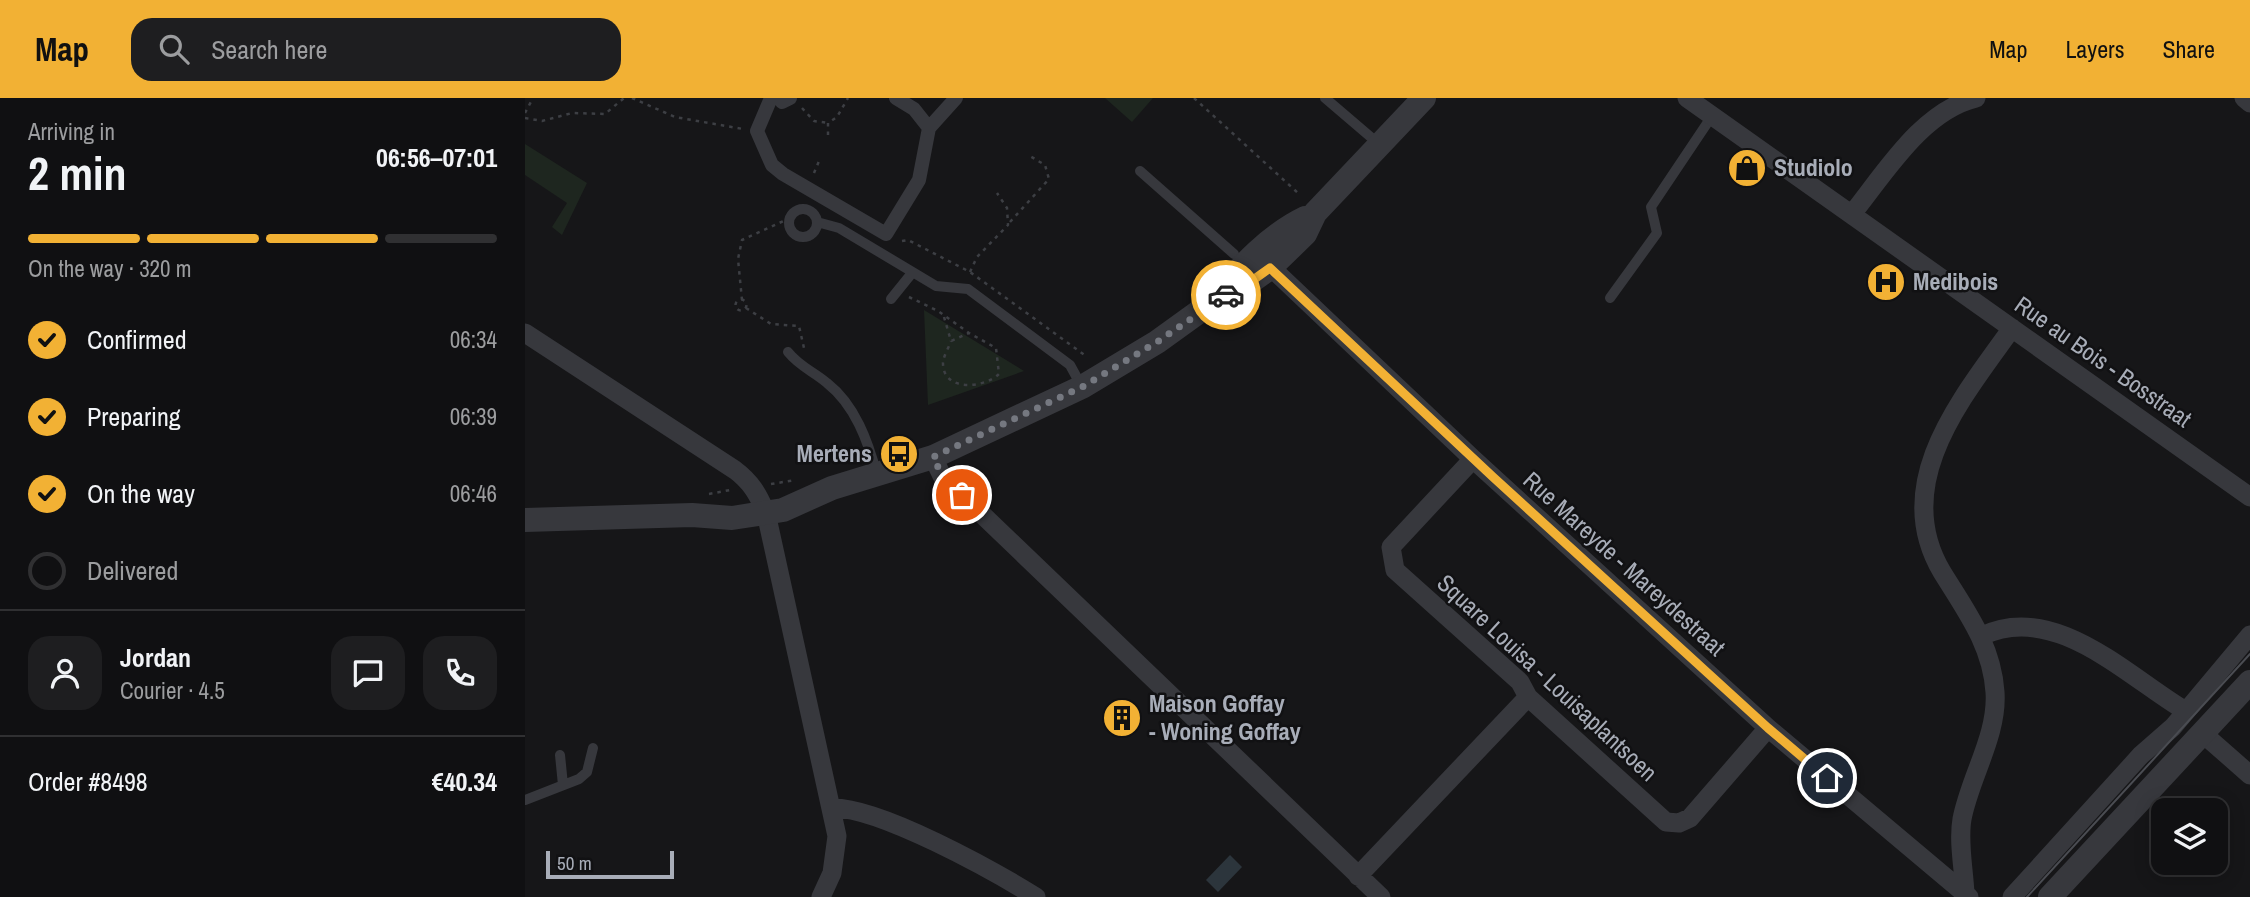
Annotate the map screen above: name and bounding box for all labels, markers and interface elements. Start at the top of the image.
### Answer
search box [131,18,621,81]
text: Map [35,27,89,71]
icon: search [155,30,193,68]
text: Search here [211,32,327,67]
text: Map [1989,33,2027,65]
text: Layers [2065,33,2124,65]
text: Share [2162,33,2215,65]
text: Arriving in [28,116,115,147]
text: 06:56–07:01 [376,140,497,175]
text: 2 min [28,142,127,204]
shop icon: Studiolo [1726,147,1768,189]
place label: Studiolo [1774,151,1853,183]
text: On the way · 320 m [28,253,192,284]
courier [1191,260,1261,330]
hospital icon: Medibois [1865,261,1907,303]
place label: Medibois [1913,265,1998,297]
icon: car [1207,276,1245,314]
street label: Rue au Bois - Bosstraat [2009,288,2199,435]
icon: check [28,321,66,359]
text: Confirmed [87,322,187,357]
text: 06:34 [450,324,497,355]
icon: check [28,398,66,436]
text: Preparing [87,399,181,434]
text: 06:39 [450,401,497,432]
bus stop icon: Mertens [878,433,920,475]
place label: Mertens [797,437,872,469]
street label: Rue Mareyde - Mareydestraat [1517,464,1733,663]
pin [932,465,992,525]
icon: check [28,475,66,513]
text: On the way [87,476,195,511]
icon: bag [943,476,981,514]
text: 06:46 [450,478,497,509]
text: Delivered [87,553,178,588]
street label: Square Louisa - Louisaplantsoen [1431,567,1665,788]
button: person [28,636,102,710]
button: chat [331,636,405,710]
button: phone [423,636,497,710]
text: Jordan [120,640,191,675]
text: Courier · 4.5 [120,675,225,706]
place label: Maison Goffay - Woning Goffay [1149,687,1301,747]
building icon: Maison Goffay - Woning Goffay [1101,697,1143,739]
pin [1797,748,1857,808]
icon: home [1808,759,1846,797]
text: Order #8498 [28,764,148,799]
text: €40.34 [432,764,497,799]
map controls [2151,798,2228,875]
button: layers [2151,798,2228,875]
scale bar [546,848,674,880]
text: 50 m [557,850,592,876]

